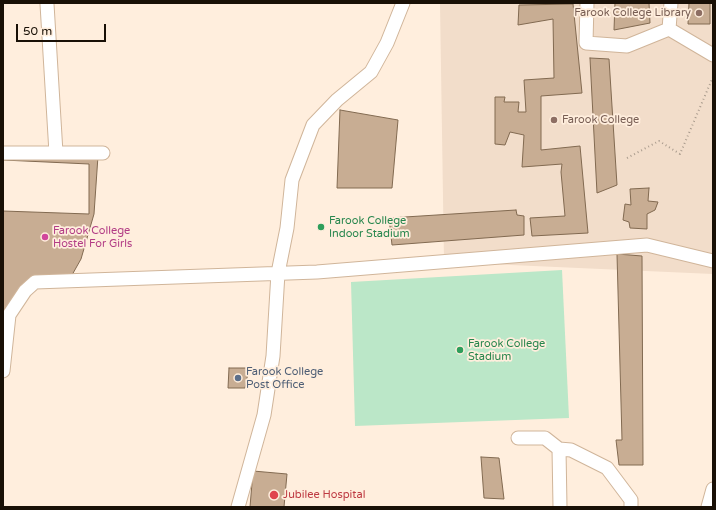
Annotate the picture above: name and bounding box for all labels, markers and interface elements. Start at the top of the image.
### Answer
place label: Farook College Library [574,6,691,20]
marker: Farook College Library [694,8,704,18]
scale bar [18,16,108,42]
text: 50 m [23,24,52,38]
place label: Farook College [562,113,639,127]
marker: Farook College [549,115,559,125]
place label: Farook College Indoor Stadium [329,214,410,240]
marker: Farook College Indoor Stadium [316,222,326,232]
place label: Farook College Hostel For Girls [53,224,132,250]
marker: Farook College Hostel For Girls [40,232,50,242]
place label: Farook College Stadium [468,337,545,363]
marker: Farook College Stadium [455,345,465,355]
place label: Farook College Post Office [246,365,323,391]
marker: Farook College Post Office [233,373,243,383]
place label: Jubilee Hospital [283,488,365,502]
marker: Jubilee Hospital [268,489,280,501]

